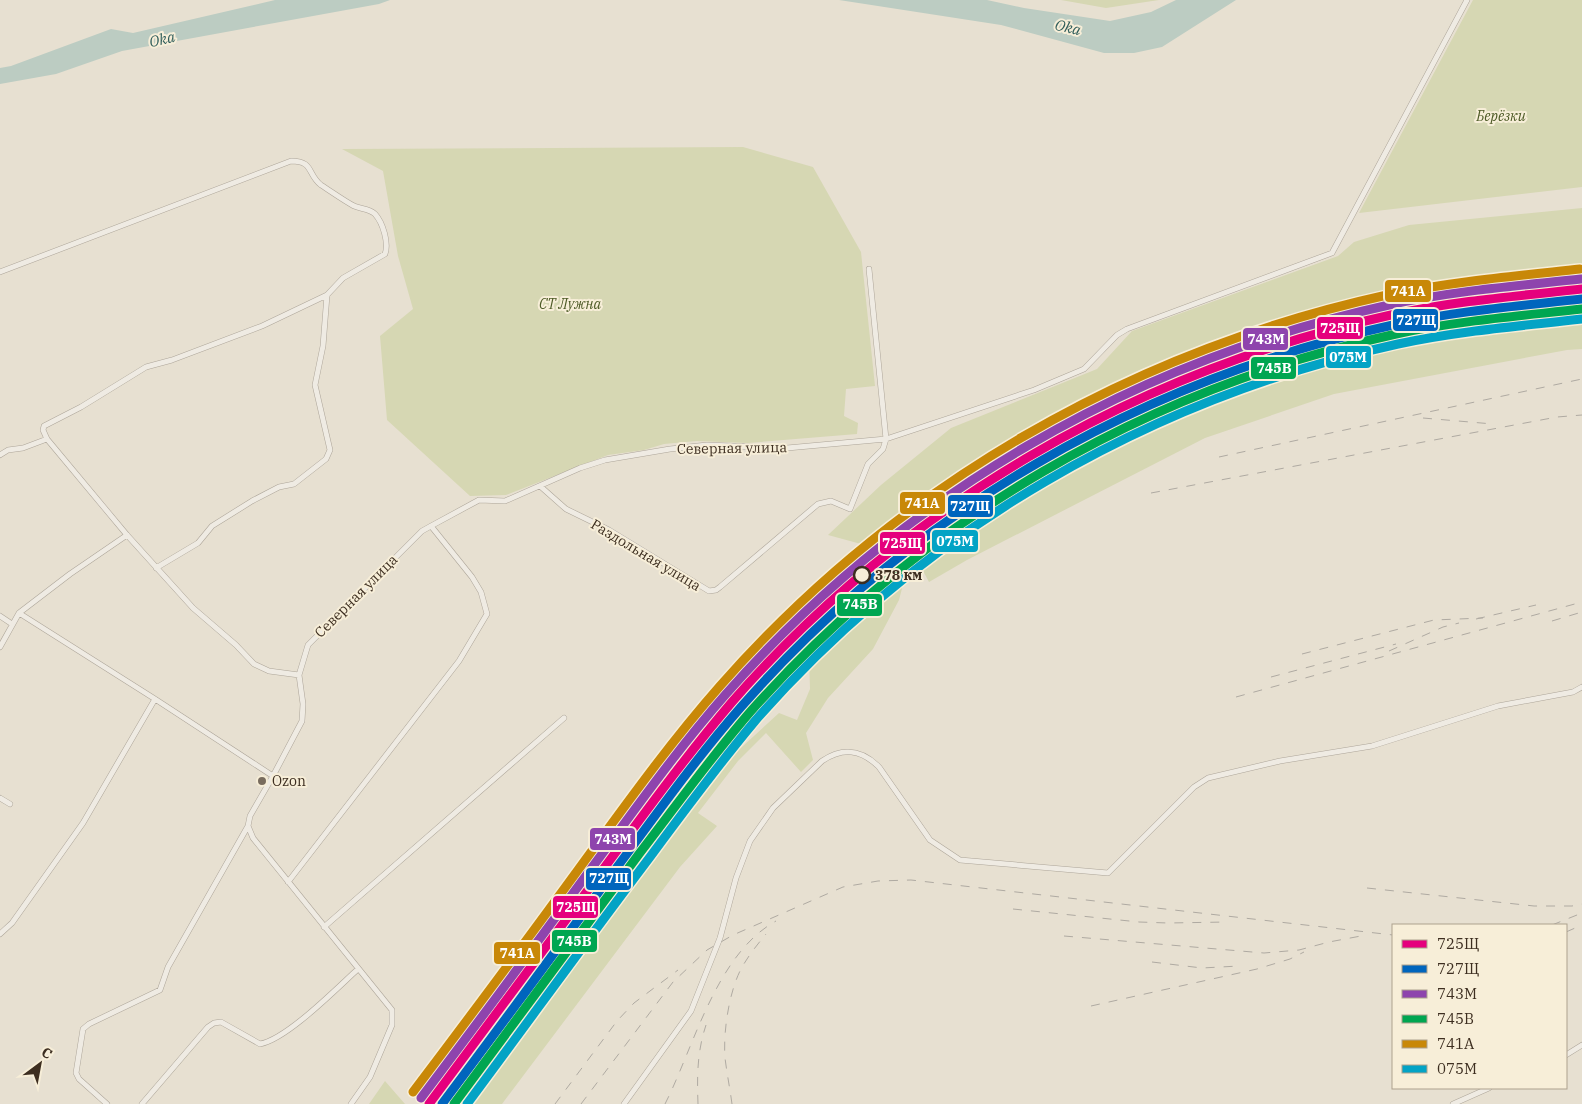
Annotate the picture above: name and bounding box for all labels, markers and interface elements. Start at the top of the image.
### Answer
water label: Oka [1053,15,1084,39]
water label: Oka [147,27,178,51]
park label: Берёзки [1475,107,1526,125]
line badge: 741А [1384,279,1432,303]
text: 741А [1391,282,1426,300]
park label: СТ Лужна [539,295,601,313]
line badge: 727Щ [1392,308,1439,332]
text: 727Щ [1396,311,1436,329]
line badge: 725Щ [1316,316,1364,340]
text: 725Щ [1320,319,1360,337]
line badge: 743М [1242,327,1289,351]
text: 743М [1247,330,1285,348]
line badge: 075М [1325,345,1372,369]
text: 075М [1329,348,1367,366]
line badge: 745В [1250,356,1297,380]
text: 745В [1256,359,1292,377]
street label: Северная улица [677,438,788,458]
line badge: 741А [899,491,946,515]
text: 741А [905,494,940,512]
line badge: 727Щ [947,494,994,518]
text: 727Щ [950,497,990,515]
street label: Раздольная улица [588,515,705,595]
line badge: 075М [931,529,979,553]
line badge: 725Щ [879,531,926,555]
text: 075М [936,532,974,550]
text: 725Щ [882,534,922,552]
street label: Северная улица [311,550,402,641]
marker: 378 км [853,566,871,584]
place label: 378 км [875,566,922,584]
line badge: 745В [836,593,883,617]
text: 745В [842,595,878,613]
place label: Ozon [272,772,306,790]
marker: Ozon [256,775,268,787]
line badge: 743М [589,827,636,851]
text: 743М [594,830,632,848]
line badge: 727Щ [585,867,632,891]
text: 727Щ [589,869,629,887]
line badge: 725Щ [552,895,599,919]
text: 725Щ [556,898,596,916]
legend [1392,924,1567,1089]
line badge: 745В [551,929,598,953]
text: 745В [556,932,592,950]
text: 725Щ [1437,934,1479,953]
line badge: 741А [493,941,541,965]
text: 741А [500,944,535,962]
text: 727Щ [1437,959,1479,978]
text: 743М [1437,984,1477,1003]
text: 745В [1437,1009,1474,1028]
text: 741А [1437,1034,1475,1053]
north arrow [15,1039,65,1089]
text: С [38,1043,56,1063]
text: 075М [1437,1059,1477,1078]

